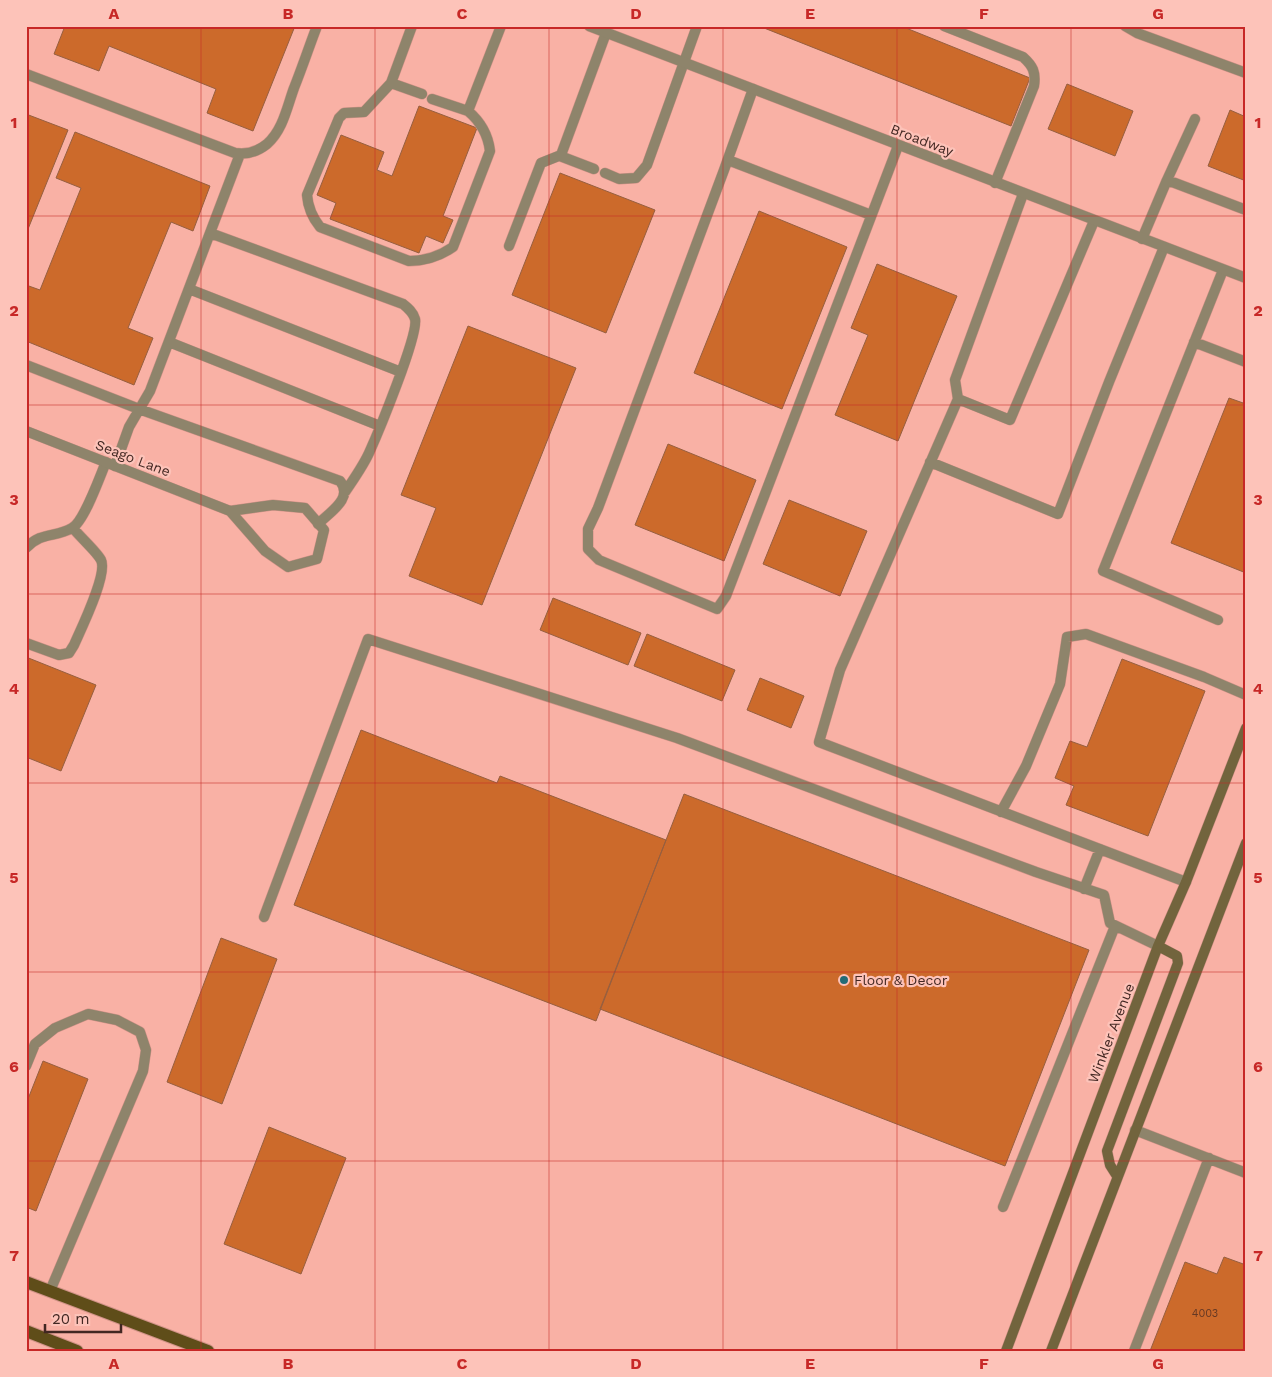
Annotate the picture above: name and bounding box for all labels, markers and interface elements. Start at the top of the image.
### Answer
text: A [109,4,120,23]
text: B [283,4,294,23]
text: C [457,4,468,23]
text: D [630,4,642,23]
text: E [805,4,815,23]
text: F [979,4,989,23]
text: G [1152,4,1164,23]
text: 1 [11,113,17,132]
text: 1 [1255,113,1261,132]
street label: Broadway [888,121,956,160]
text: 2 [9,301,19,320]
text: 2 [1253,301,1263,320]
street label: Seago Lane [93,436,173,480]
text: 3 [9,490,19,509]
text: 3 [1253,490,1263,509]
text: 4 [9,679,19,698]
text: 4 [1253,679,1263,698]
text: 5 [9,868,19,887]
text: 5 [1253,868,1263,887]
place label: Floor & Decor [854,972,948,988]
marker: Floor & Decor [838,974,850,986]
street label: Winkler Avenue [1085,981,1137,1085]
text: 6 [9,1057,19,1076]
text: 6 [1253,1057,1263,1076]
text: 7 [9,1246,19,1265]
text: 7 [1253,1246,1263,1265]
scale bar [45,1302,121,1334]
house number: 4003 [1192,1307,1218,1320]
text: 20 m [52,1310,90,1328]
text: A [109,1354,120,1373]
text: B [283,1354,294,1373]
text: C [457,1354,468,1373]
text: D [630,1354,642,1373]
text: E [805,1354,815,1373]
text: F [979,1354,989,1373]
text: G [1152,1354,1164,1373]

